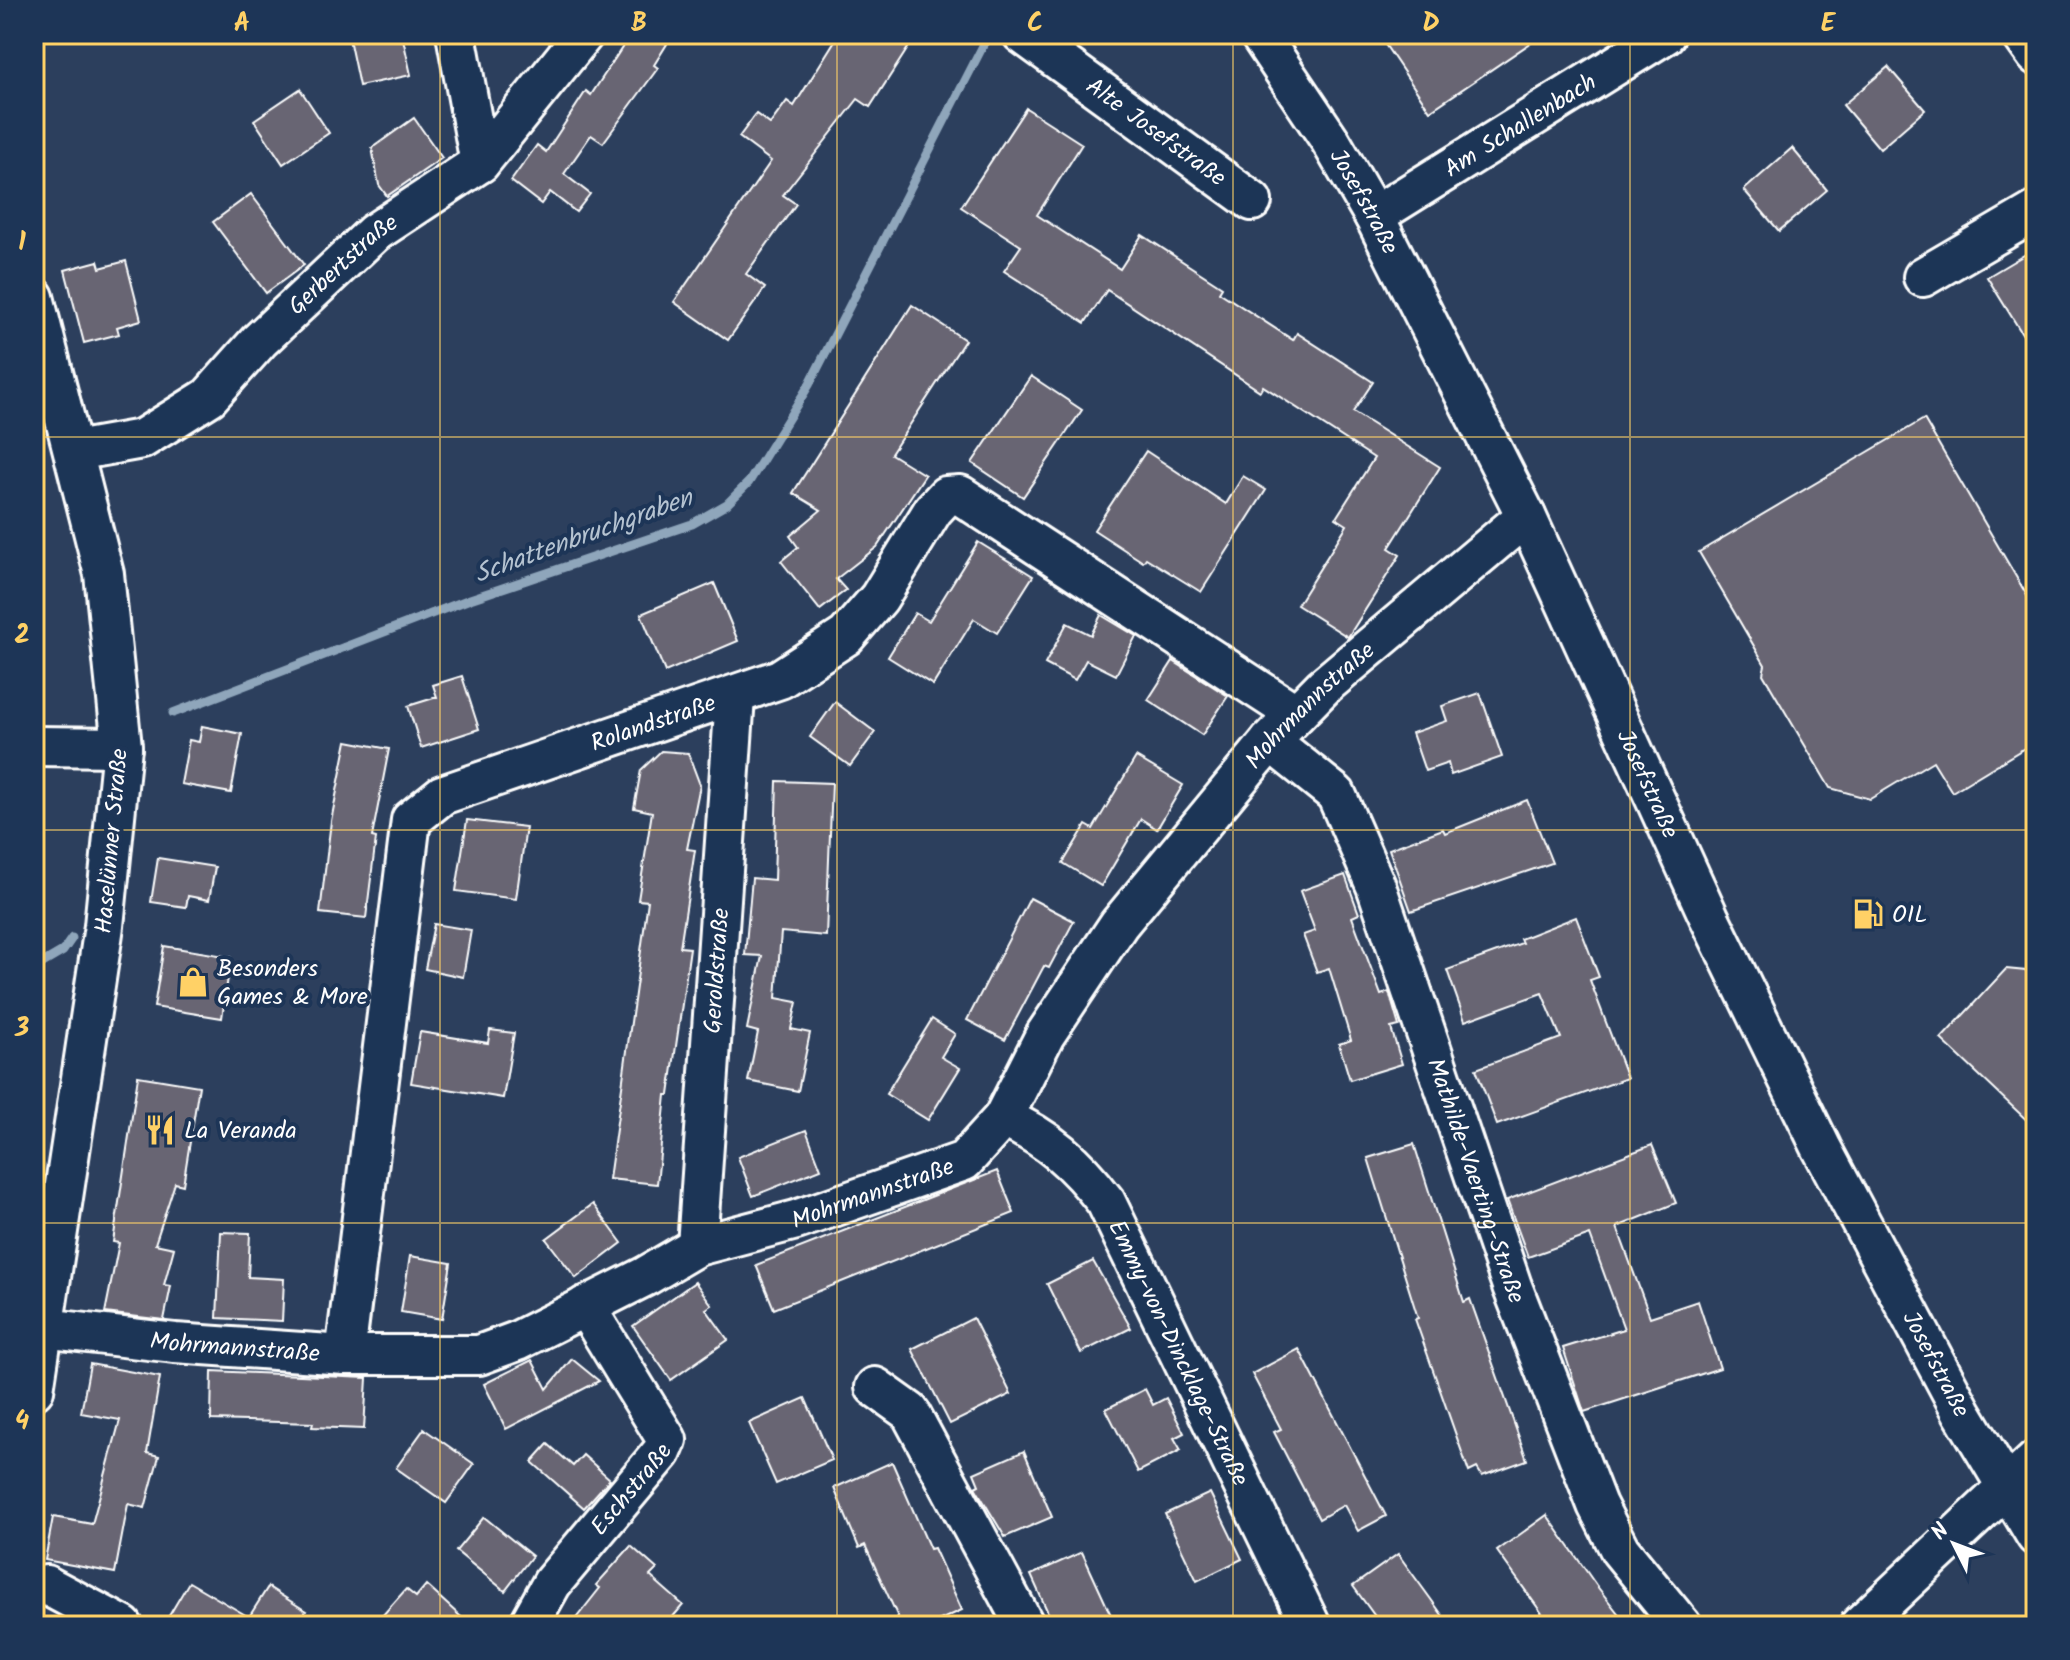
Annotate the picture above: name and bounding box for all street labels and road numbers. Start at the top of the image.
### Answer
street label: Am Schallenbach [1437,64,1605,189]
street label: Alte Josefstraße [1077,68,1234,197]
street label: Josefstraße [1318,142,1408,262]
street label: Gerbertstraße [279,204,406,326]
street label: Mohrmannstraße [1236,633,1385,779]
street label: Rolandstraße [585,684,722,764]
street label: Josefstraße [1605,724,1689,845]
street label: Haselünner Straße [85,747,140,935]
street label: Geroldstraße [694,906,741,1035]
street label: Mathilde-Vaerting-Straße [1415,1053,1535,1310]
street label: Mohrmannstraße [786,1148,960,1241]
street label: Emmy-von-Dincklage-Straße [1096,1213,1259,1493]
street label: Josefstraße [1891,1304,1980,1425]
street label: Mohrmannstraße [148,1322,321,1374]
street label: Eschstraße [581,1438,684,1545]

